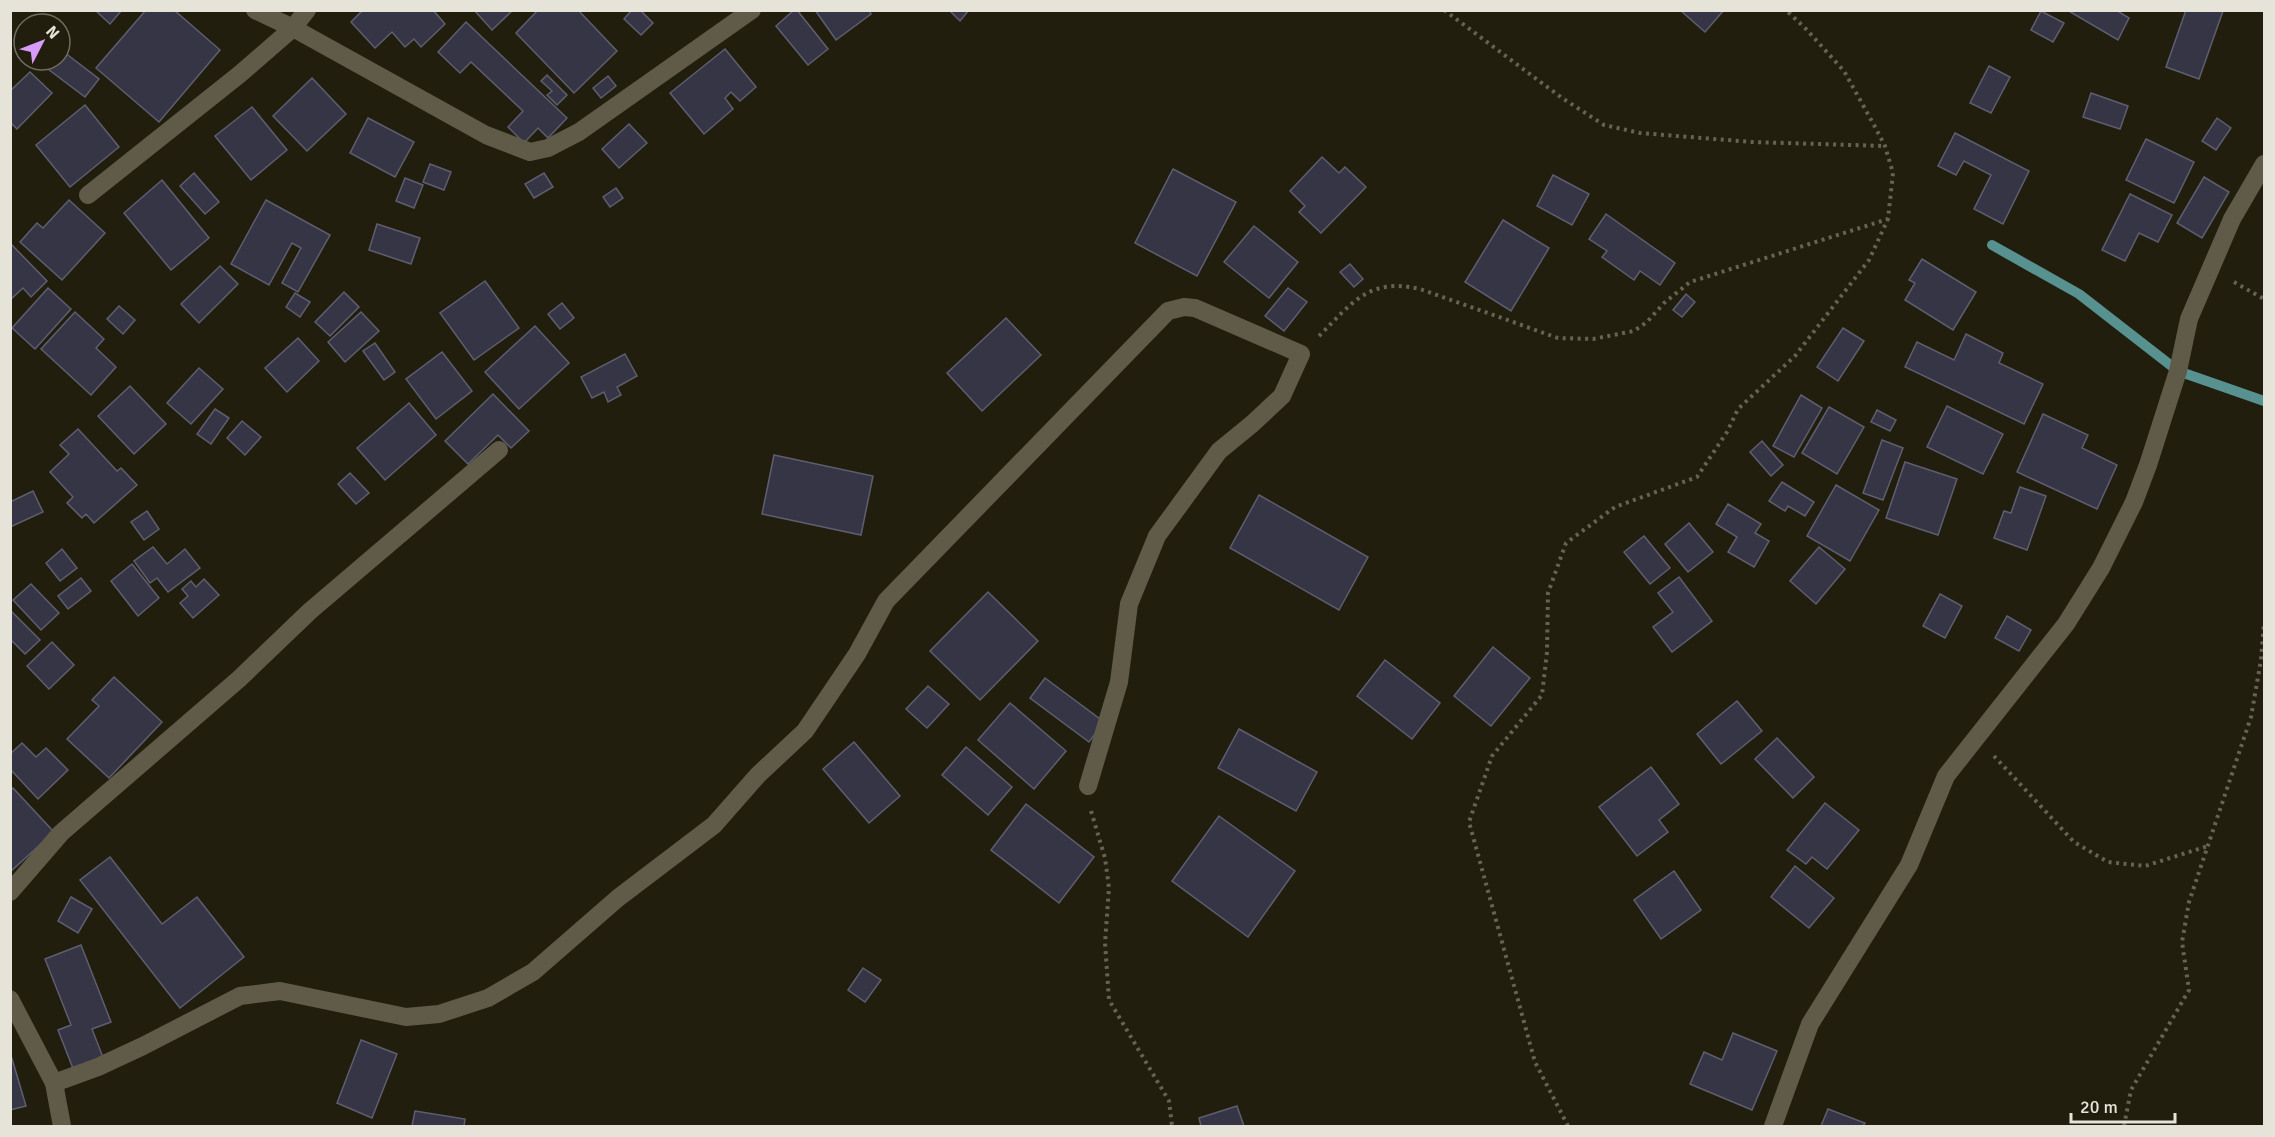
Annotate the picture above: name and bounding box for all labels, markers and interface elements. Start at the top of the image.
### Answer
north arrow [12,12,72,72]
text: N [41,22,64,43]
scale bar [2071,1086,2174,1124]
text: 20 m [2080,1096,2118,1118]

